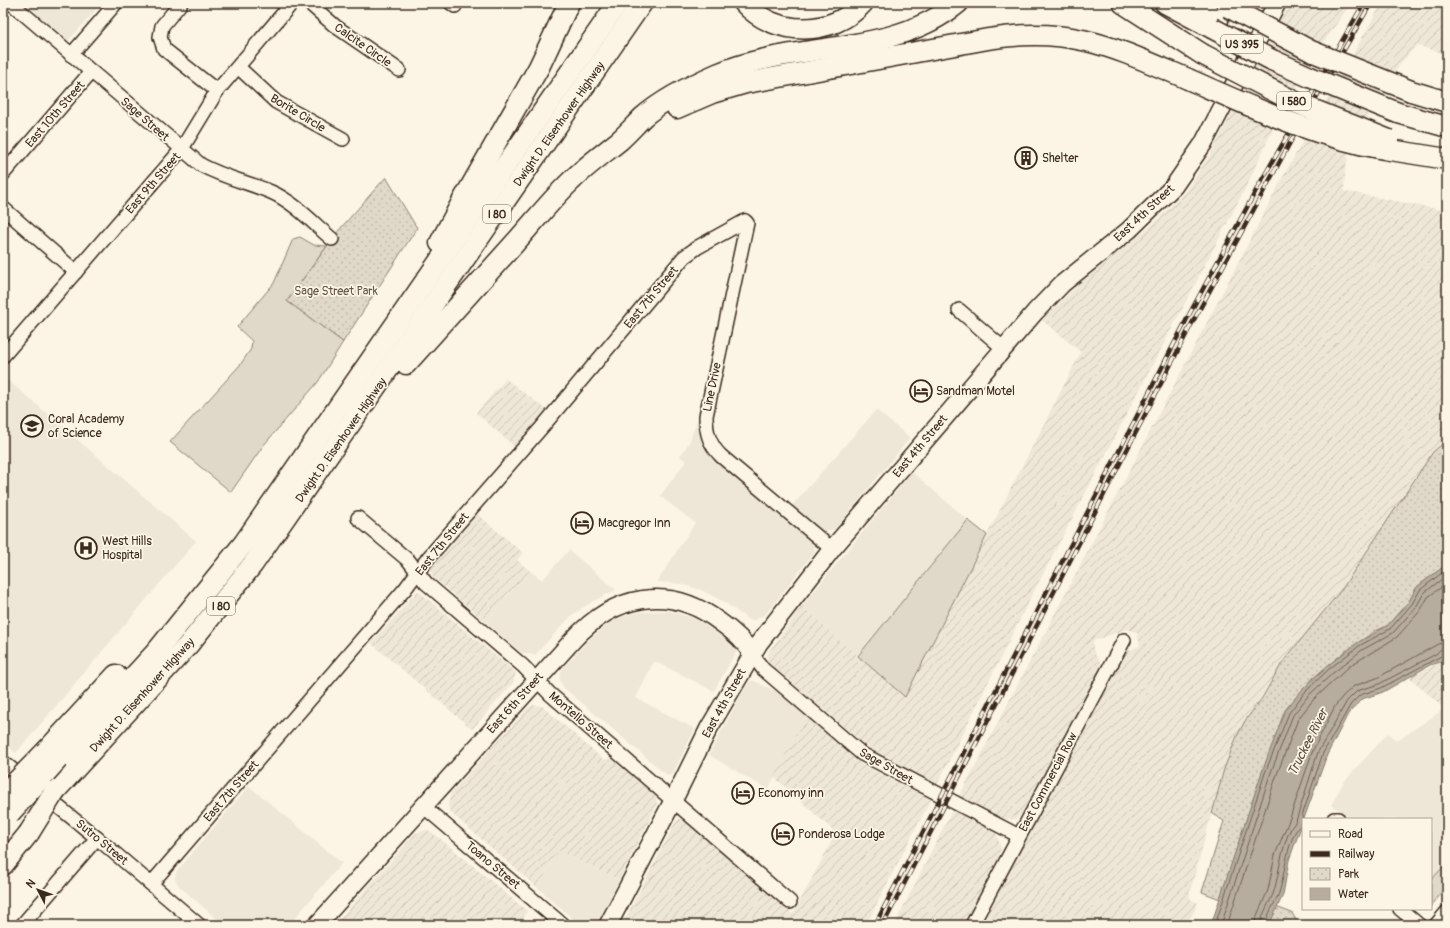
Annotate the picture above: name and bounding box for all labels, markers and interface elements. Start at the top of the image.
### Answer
street label: Calcite Circle [331,20,394,71]
road number: US 395 [1221,35,1263,53]
street label: Dwight D. Eisenhower Highway [510,59,608,190]
street label: East 10th Street [22,78,88,151]
street label: Borite Circle [267,91,328,136]
road number: I 580 [1277,92,1311,110]
street label: Sage Street [117,94,172,145]
building icon: Shelter [1013,145,1039,171]
street label: East 9th Street [123,149,184,217]
place label: Shelter [1042,151,1079,166]
street label: East 4th Street [1111,181,1178,245]
road number: I 80 [483,205,511,223]
street label: East 7th Street [621,263,682,331]
park label: Sage Street Park [294,284,378,299]
street label: Line Drive [700,361,725,413]
street label: Dwight D. Eisenhower Highway [292,375,390,506]
hotel icon: Sandman Motel [908,378,934,404]
place label: Sandman Motel [936,384,1015,399]
place label: Coral Academy of Science [48,412,124,441]
street label: East 4th Street [890,412,951,481]
school or university icon: Coral Academy of Science [19,413,45,439]
street label: East 7th Street [412,510,472,579]
hotel icon: Macgregor Inn [569,510,595,536]
place label: Macgregor Inn [598,516,671,531]
place label: West Hills Hospital [102,534,152,563]
hospital icon: West Hills Hospital [73,535,99,561]
road number: I 80 [207,597,235,615]
street label: Dwight D. Eisenhower Highway [87,635,198,756]
street label: East 4th Street [699,666,750,741]
street label: East 6th Street [484,670,547,737]
street label: Montello Street [546,689,616,752]
water label: Truckee River [1284,704,1333,779]
street label: East Commercial Row [1016,730,1081,834]
street label: Sage Street [856,745,915,788]
street label: East 7th Street [201,757,262,825]
hotel icon: Economy inn [730,780,756,806]
place label: Economy inn [758,786,824,801]
street label: Sutro Street [73,816,131,869]
legend [1302,818,1432,910]
hotel icon: Ponderosa Lodge [770,821,796,847]
place label: Ponderosa Lodge [798,827,885,842]
text: Road [1338,827,1363,842]
street label: Toano Street [462,838,523,893]
text: Railway [1338,847,1374,862]
text: Park [1338,867,1359,882]
north arrow [18,870,58,910]
text: N [23,876,39,891]
text: Water [1338,887,1369,902]

